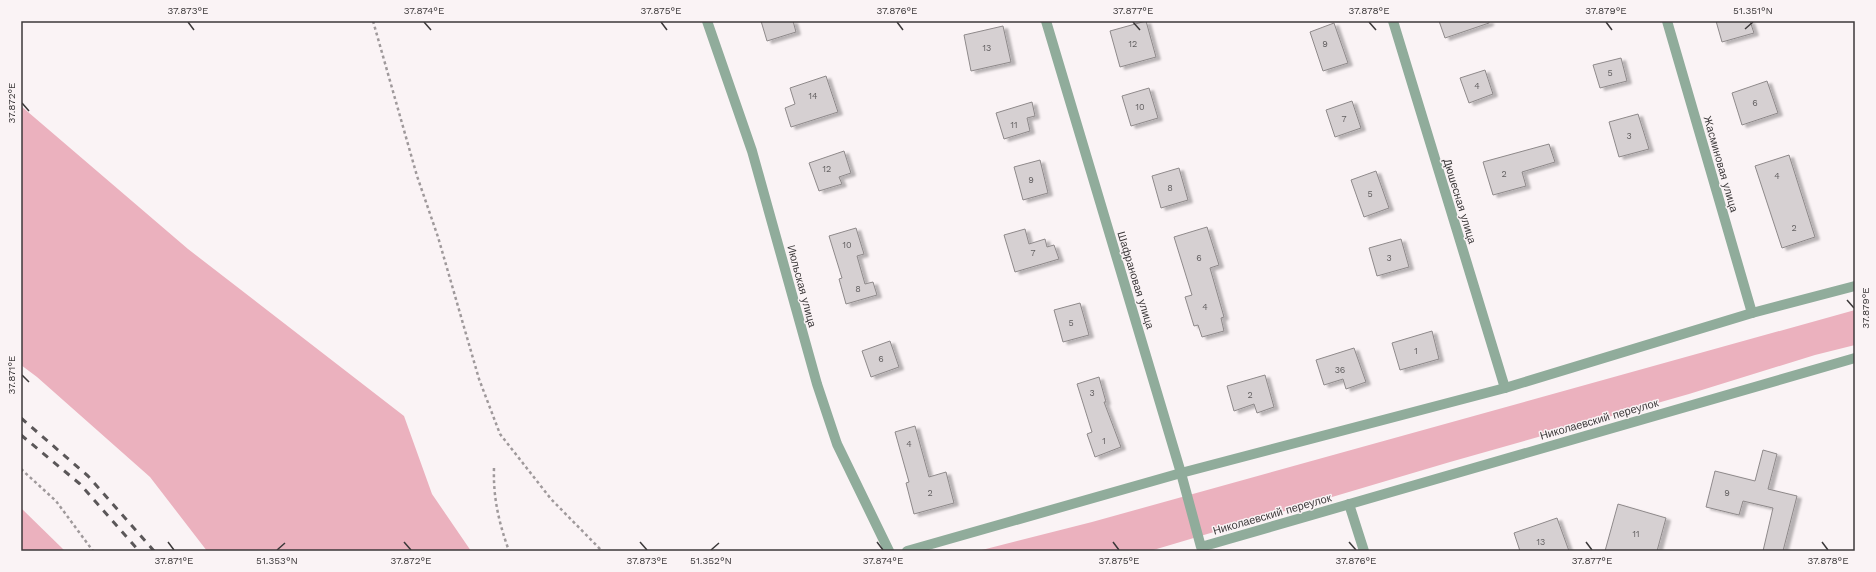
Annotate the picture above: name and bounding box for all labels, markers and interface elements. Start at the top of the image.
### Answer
text: 37.873°E [168,5,208,16]
text: 37.874°E [404,5,444,16]
text: 37.875°E [641,5,681,16]
text: 37.876°E [877,5,917,16]
text: 37.877°E [1113,5,1153,16]
text: 37.878°E [1348,5,1390,16]
text: 37.879°E [1585,5,1627,16]
text: 51.351°N [1733,5,1773,16]
house number: 12 [1129,39,1137,49]
house number: 9 [1322,39,1328,49]
house number: 13 [983,43,991,53]
house number: 5 [1607,68,1613,78]
house number: 4 [1474,81,1480,91]
text: 37.872°E [6,83,17,123]
house number: 14 [808,91,818,101]
house number: 6 [1752,98,1758,108]
house number: 10 [1135,102,1145,112]
house number: 7 [1341,114,1347,124]
street label: Жасминовая улица [1701,114,1741,215]
house number: 11 [1010,120,1018,130]
house number: 3 [1626,131,1632,141]
street label: Дюшесная улица [1440,157,1479,246]
house number: 12 [823,164,831,174]
house number: 2 [1501,169,1507,179]
house number: 4 [1774,171,1780,181]
house number: 9 [1028,175,1034,185]
house number: 8 [1167,183,1173,193]
house number: 5 [1367,189,1373,199]
house number: 2 [1791,223,1797,233]
street label: Шафрановая улица [1114,230,1157,331]
house number: 10 [842,240,852,250]
street label: Июльская улица [784,244,819,330]
house number: 7 [1030,248,1036,258]
house number: 6 [1196,253,1202,263]
house number: 3 [1386,253,1392,263]
house number: 8 [855,284,861,294]
text: 37.879°E [1860,287,1871,329]
house number: 4 [1202,302,1208,312]
house number: 5 [1068,318,1074,328]
house number: 1 [1414,346,1418,356]
house number: 6 [878,354,884,364]
text: 37.871°E [6,356,17,395]
house number: 36 [1335,365,1345,375]
house number: 3 [1089,388,1095,398]
house number: 2 [1247,390,1253,400]
street label: Николаевский переулок [1538,396,1660,443]
house number: 1 [1102,436,1106,446]
house number: 4 [906,439,912,449]
house number: 2 [927,488,933,498]
house number: 9 [1724,488,1730,498]
street label: Николаевский переулок [1211,491,1333,538]
house number: 11 [1632,529,1640,539]
house number: 13 [1537,537,1545,547]
text: 37.871°E [155,555,194,566]
text: 51.353°N [256,555,298,566]
text: 37.872°E [391,555,431,566]
text: 37.873°E [627,555,667,566]
text: 51.352°N [690,555,732,566]
text: 37.874°E [863,555,903,566]
text: 37.875°E [1099,555,1139,566]
text: 37.876°E [1336,555,1376,566]
text: 37.877°E [1572,555,1612,566]
text: 37.878°E [1807,555,1849,566]

